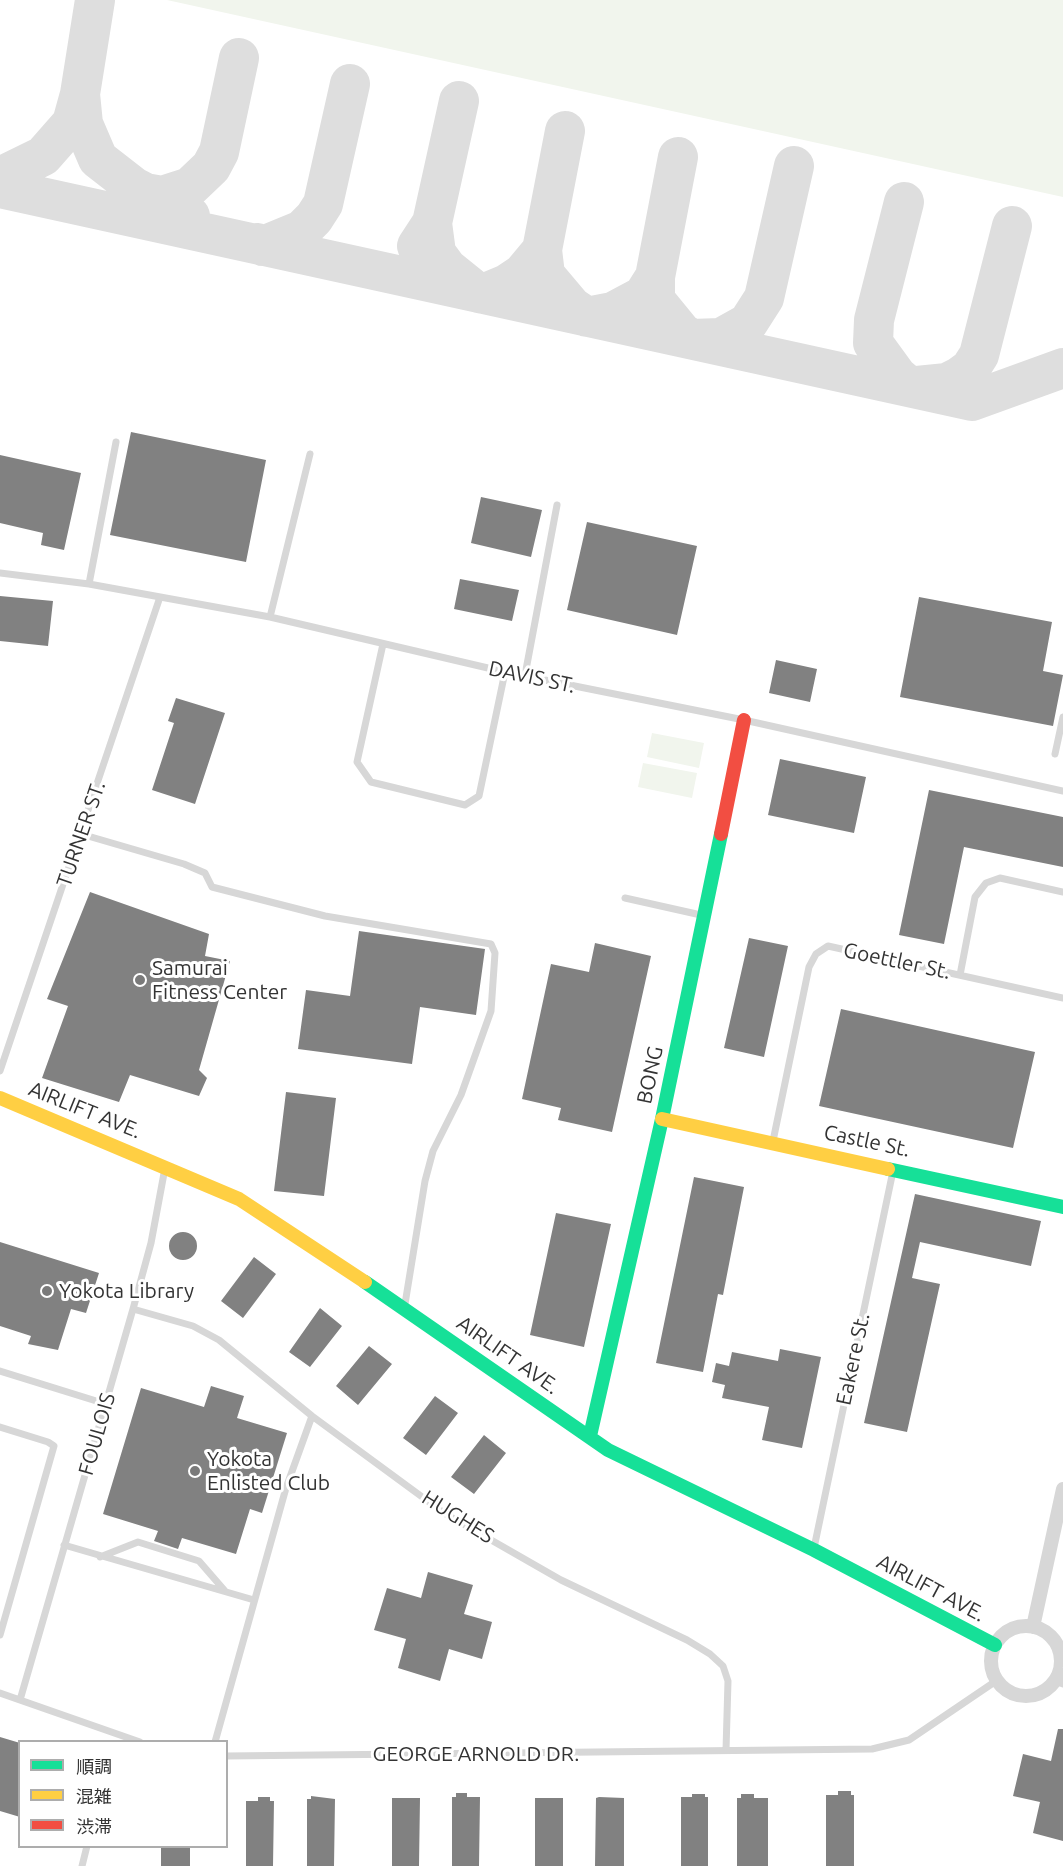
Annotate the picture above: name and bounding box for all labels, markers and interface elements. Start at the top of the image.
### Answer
street label: DAVIS ST. [486,656,578,698]
street label: TURNER ST. [51,778,111,890]
street label: Goettler St. [841,937,953,985]
place label: Samurai Fitness Center [152,955,287,1005]
marker: Samurai Fitness Center [133,973,147,987]
street label: BONG [632,1044,668,1106]
street label: AIRLIFT AVE. [25,1076,145,1144]
street label: Castle St. [822,1120,912,1162]
place label: Yokota Library [59,1278,194,1304]
marker: Yokota Library [40,1284,54,1298]
street label: AIRLIFT AVE. [452,1311,564,1399]
street label: Eakere St. [831,1311,875,1407]
street label: FOULOIS [73,1390,121,1478]
place label: Yokota Enlisted Club [207,1446,330,1496]
marker: Yokota Enlisted Club [188,1464,202,1478]
street label: HUGHES [417,1485,499,1549]
street label: AIRLIFT AVE. [873,1549,989,1627]
legend [18,1740,228,1848]
street label: GEORGE ARNOLD DR. [373,1741,579,1767]
text: 順調 [76,1756,112,1776]
text: 混雑 [76,1786,112,1806]
text: 渋滞 [76,1816,112,1836]

